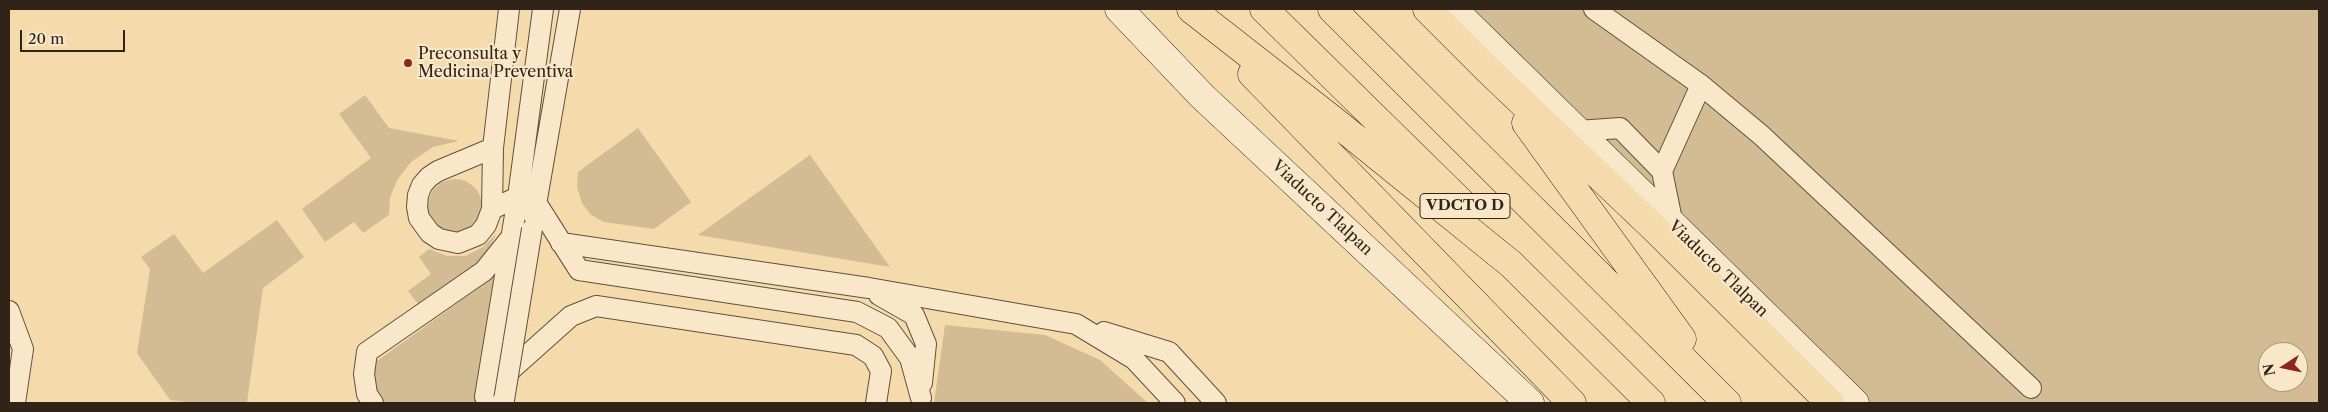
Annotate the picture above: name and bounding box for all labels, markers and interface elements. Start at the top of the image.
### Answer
scale bar [22,20,128,52]
text: 20 m [28,29,64,48]
place label: Preconsulta y Medicina Preventiva [418,44,573,82]
marker: Preconsulta y Medicina Preventiva [402,57,414,69]
street label: Viaducto Tlalpan [1268,156,1376,260]
road number: VDCTO D [1420,194,1510,218]
street label: Viaducto Tlalpan [1664,217,1772,321]
north arrow [2258,342,2308,392]
text: N [2259,362,2279,377]

